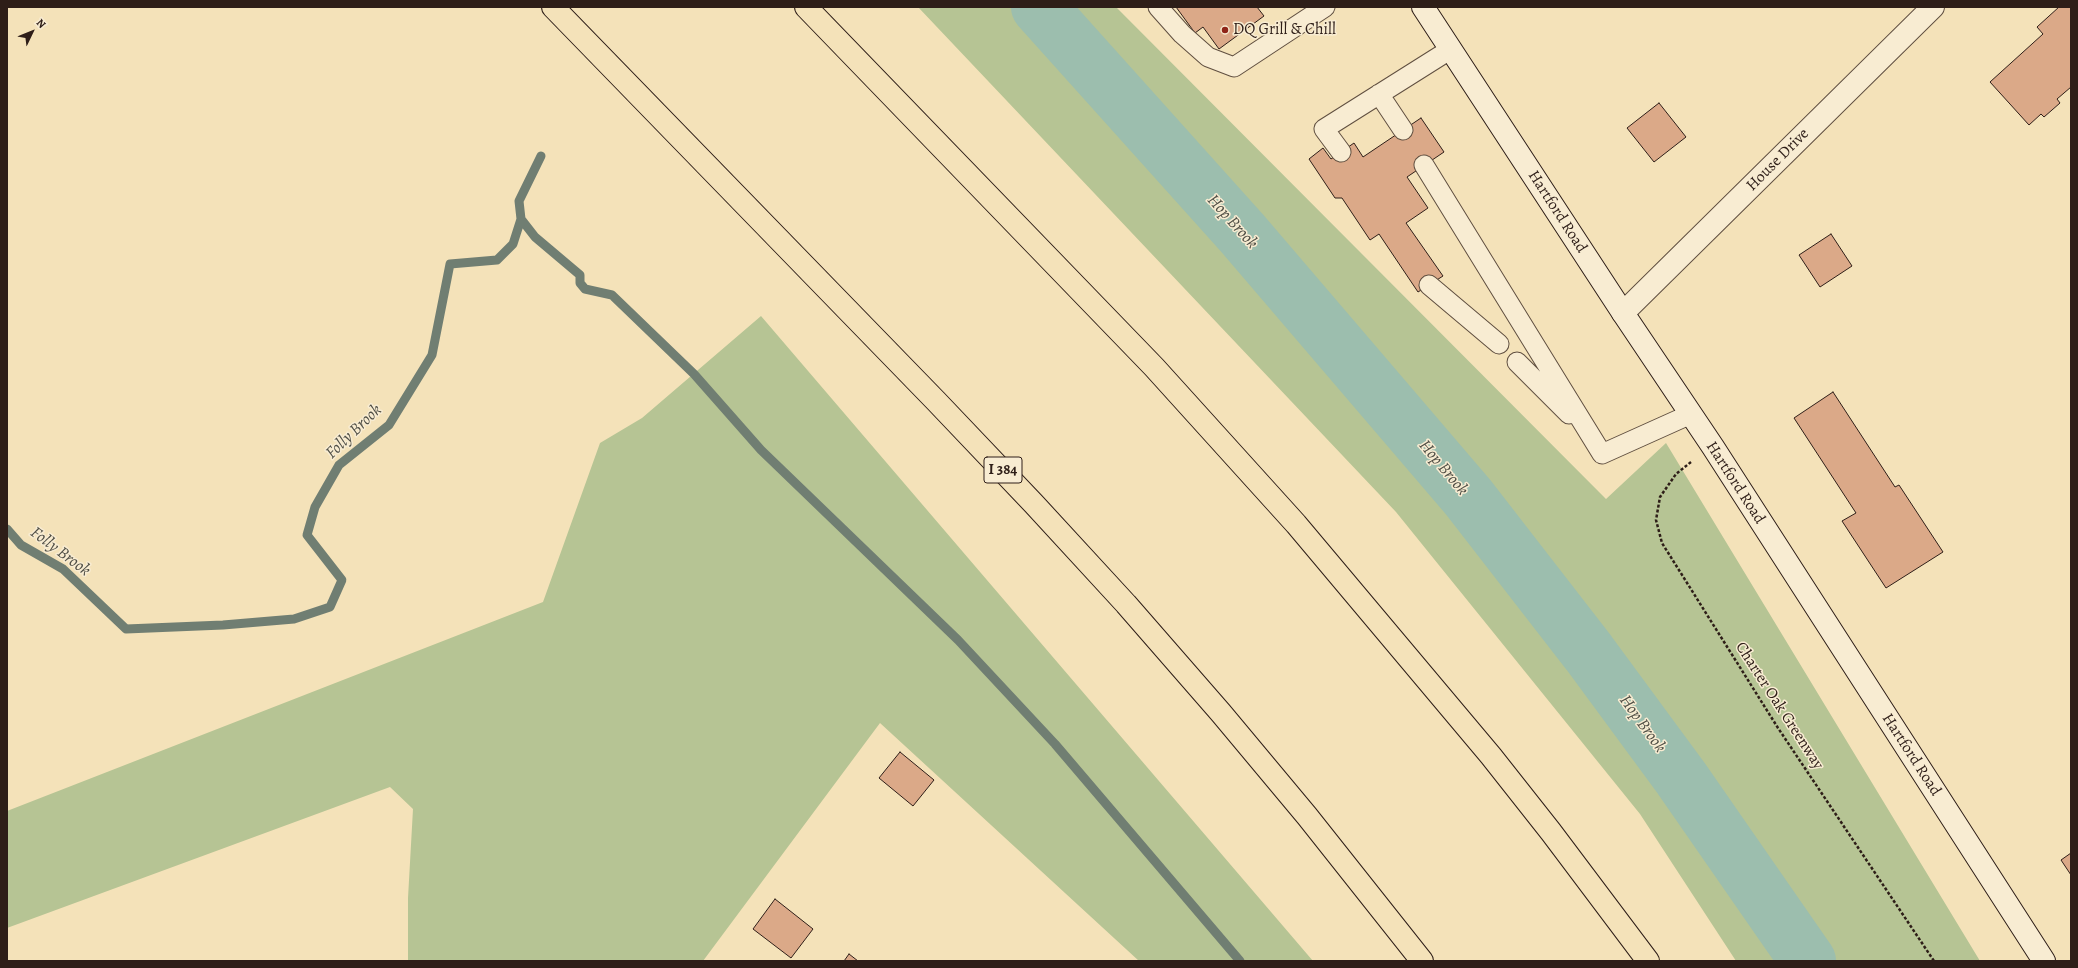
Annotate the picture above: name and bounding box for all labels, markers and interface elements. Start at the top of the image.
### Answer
north arrow [12,12,52,52]
text: N [33,15,49,32]
place label: DQ Grill & Chill [1233,20,1336,40]
marker: DQ Grill & Chill [1220,25,1230,35]
street label: House Drive [1743,125,1813,195]
street label: Hartford Road [1523,167,1591,257]
water label: Hop Brook [1202,191,1262,253]
water label: Folly Brook [322,400,386,464]
water label: Hop Brook [1414,436,1472,500]
street label: Hartford Road [1701,438,1769,528]
road number: I 384 [984,457,1022,483]
water label: Folly Brook [26,523,94,581]
street label: Charter Oak Greenway [1731,639,1827,773]
water label: Hop Brook [1614,691,1670,757]
street label: Hartford Road [1877,710,1945,800]

